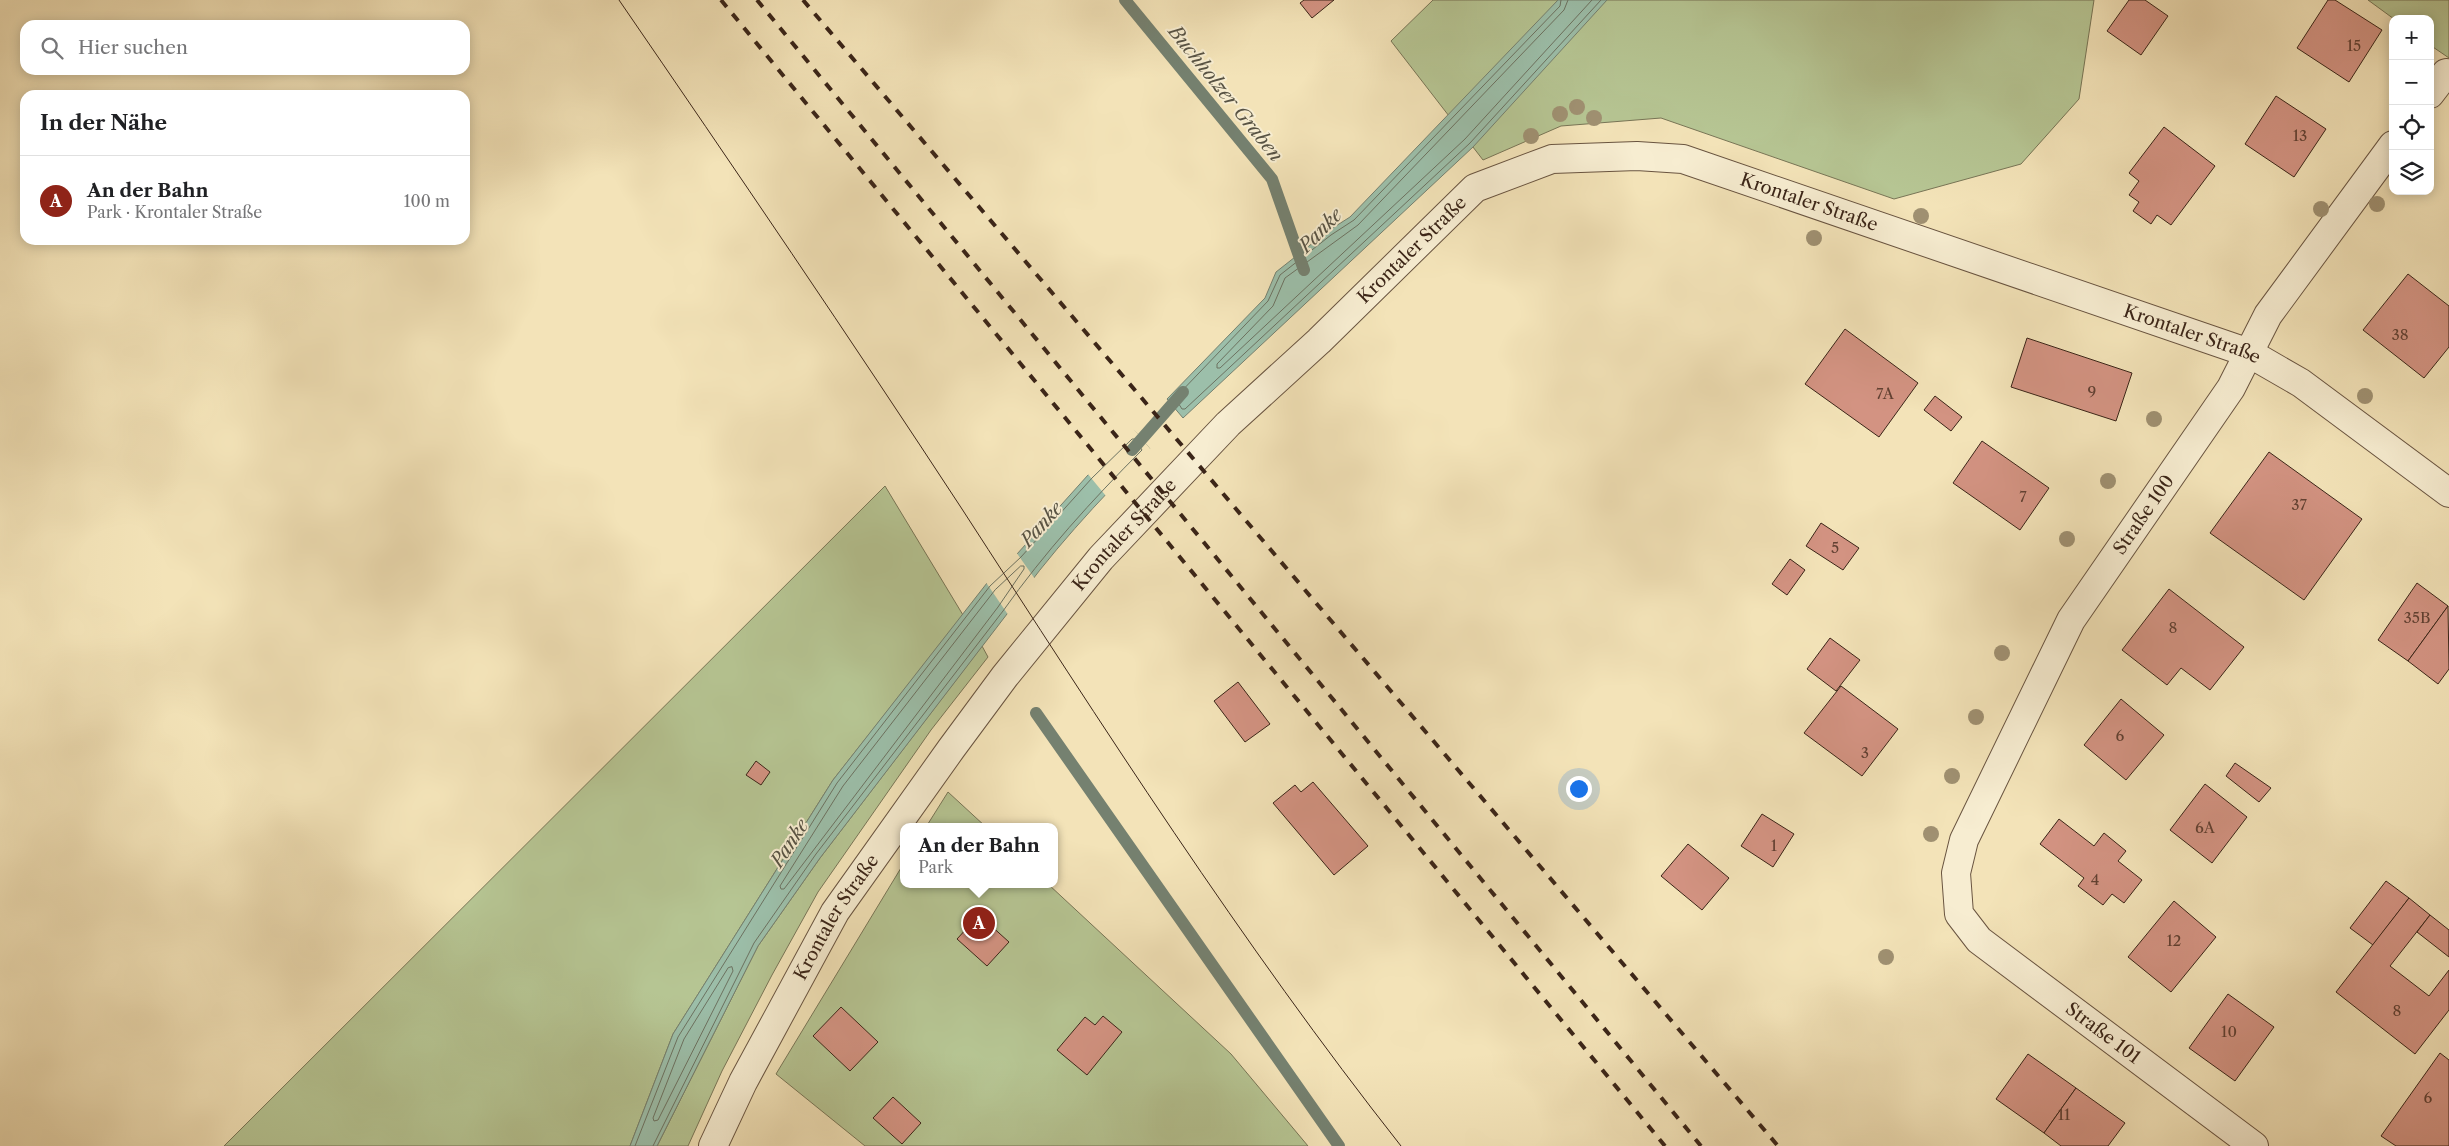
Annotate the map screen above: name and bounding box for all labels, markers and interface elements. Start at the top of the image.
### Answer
map controls [2389,15,2434,195]
button: + [2389,15,2434,60]
water label: Buchholzer Graben [1162,19,1288,166]
search box [20,20,470,75]
icon: search [38,34,66,62]
text: Hier suchen [78,36,188,59]
house number: 15 [2347,36,2361,55]
button: − [2389,60,2434,105]
button: locate [2389,105,2434,150]
text: In der Nähe [40,110,167,135]
house number: 13 [2293,126,2307,145]
button: layers [2389,150,2434,195]
street label: Krontaler Straße [1737,168,1881,236]
text: An der Bahn [87,179,209,202]
text: A [50,191,62,211]
text: 100 m [404,191,450,211]
street label: Krontaler Straße [1353,192,1471,308]
text: Park · Krontaler Straße [87,202,262,222]
water label: Panke [1292,203,1347,259]
street label: Krontaler Straße [2121,300,2265,368]
house number: 38 [2391,325,2409,344]
house number: 9 [2088,382,2096,401]
house number: 7A [1876,384,1895,403]
street label: Straße 100 [2108,471,2179,559]
street label: Krontaler Straße [1068,474,1181,595]
house number: 7 [2019,487,2027,506]
house number: 37 [2291,495,2307,514]
water label: Panke [1014,497,1068,553]
house number: 5 [1831,538,1839,557]
house number: 35B [2404,608,2430,627]
house number: 8 [2169,618,2178,637]
house number: 6 [2116,726,2125,745]
house number: 3 [1861,743,1869,762]
your location [1566,776,1592,802]
water label: Panke [764,814,814,873]
house number: 6A [2195,818,2216,837]
popup [900,823,1058,888]
text: An der Bahn [918,834,1040,857]
house number: 1 [1771,836,1778,855]
street label: Krontaler Straße [789,850,883,984]
text: Park [918,857,953,877]
house number: 4 [2091,870,2099,889]
pin: A [963,904,995,942]
house number: 12 [2167,931,2181,950]
street label: Straße 101 [2061,998,2145,1069]
house number: 8 [2393,1001,2402,1020]
house number: 10 [2221,1022,2237,1041]
house number: 6 [2424,1088,2433,1107]
house number: 11 [2058,1105,2071,1124]

